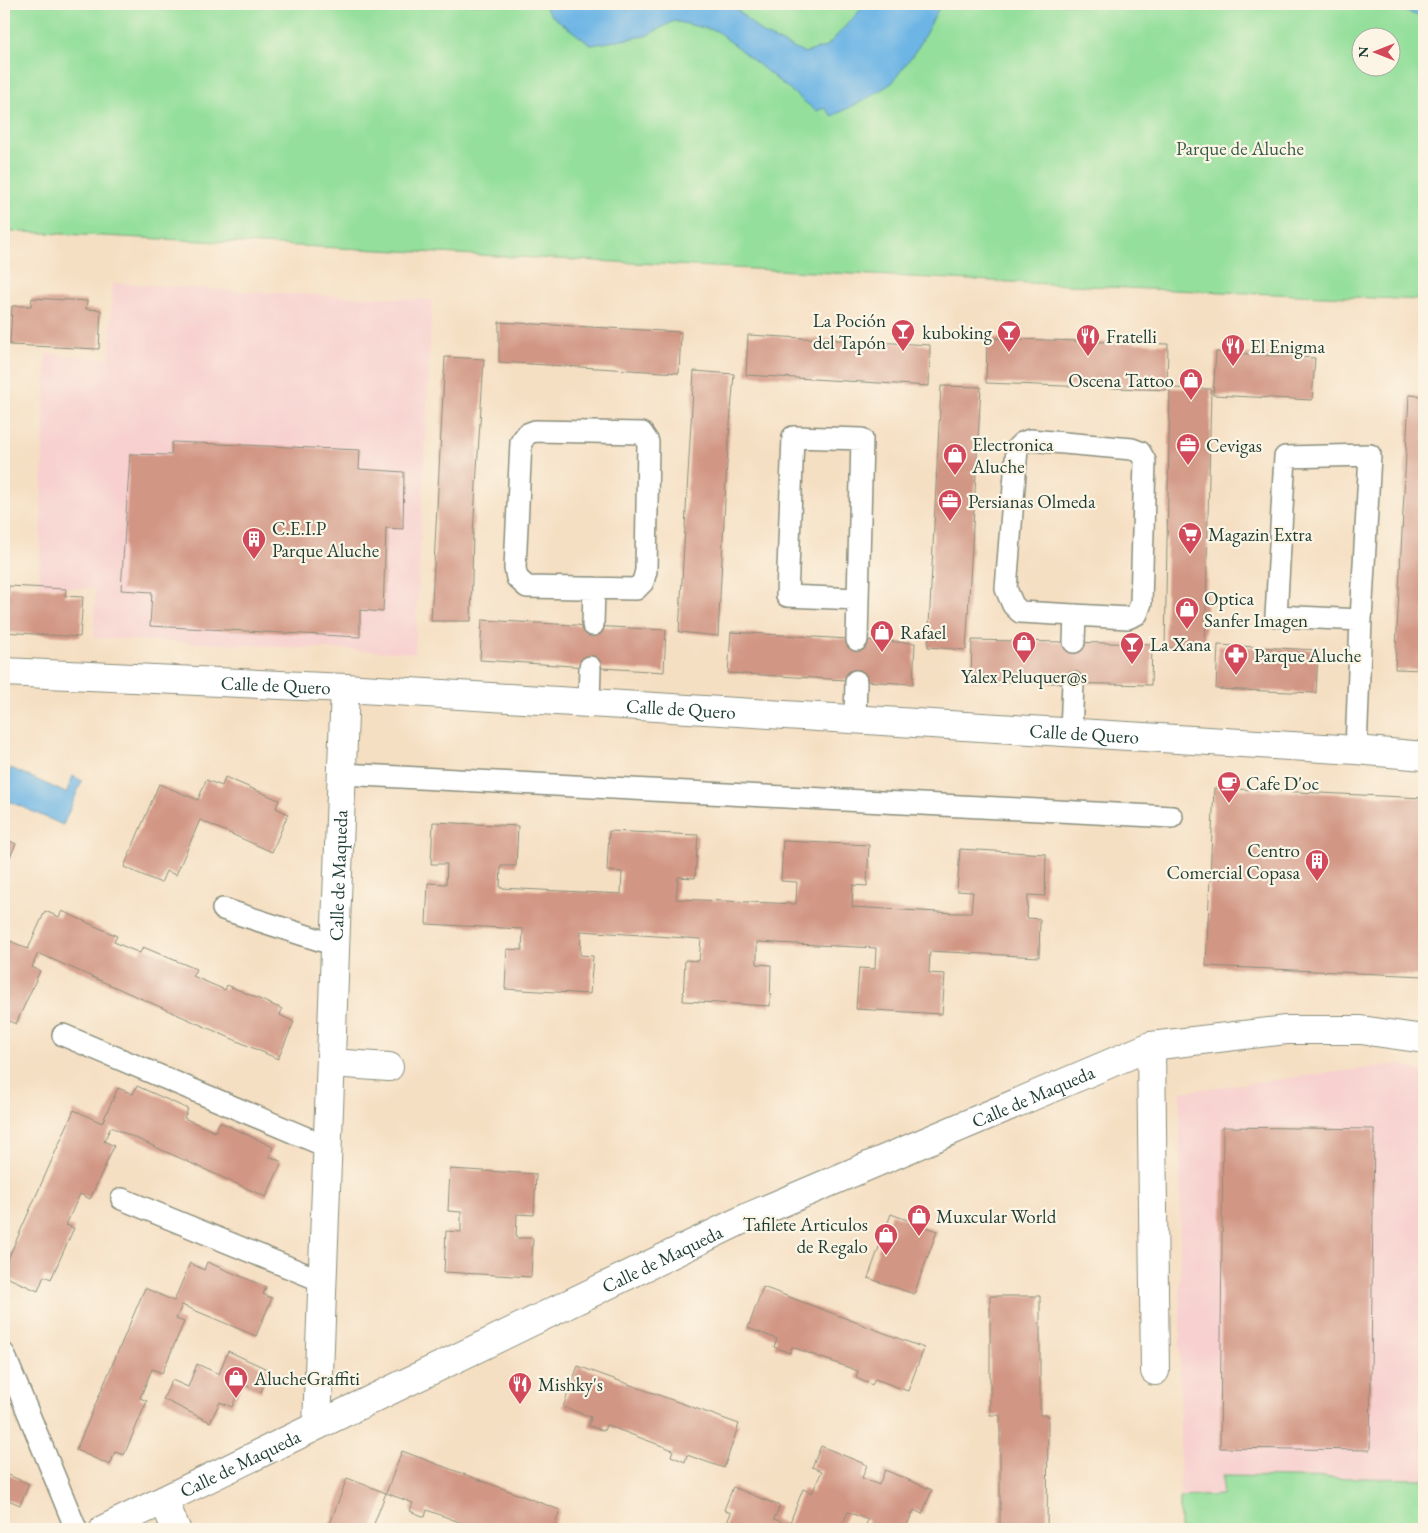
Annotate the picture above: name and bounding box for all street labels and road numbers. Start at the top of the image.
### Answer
street label: Calle de Quero [220,670,331,700]
street label: Calle de Quero [625,693,737,724]
street label: Calle de Quero [1029,717,1140,749]
street label: Calle de Maqueda [323,809,353,941]
street label: Calle de Maqueda [968,1059,1098,1133]
street label: Calle de Maqueda [598,1219,727,1298]
street label: Calle de Maqueda [175,1423,305,1503]

